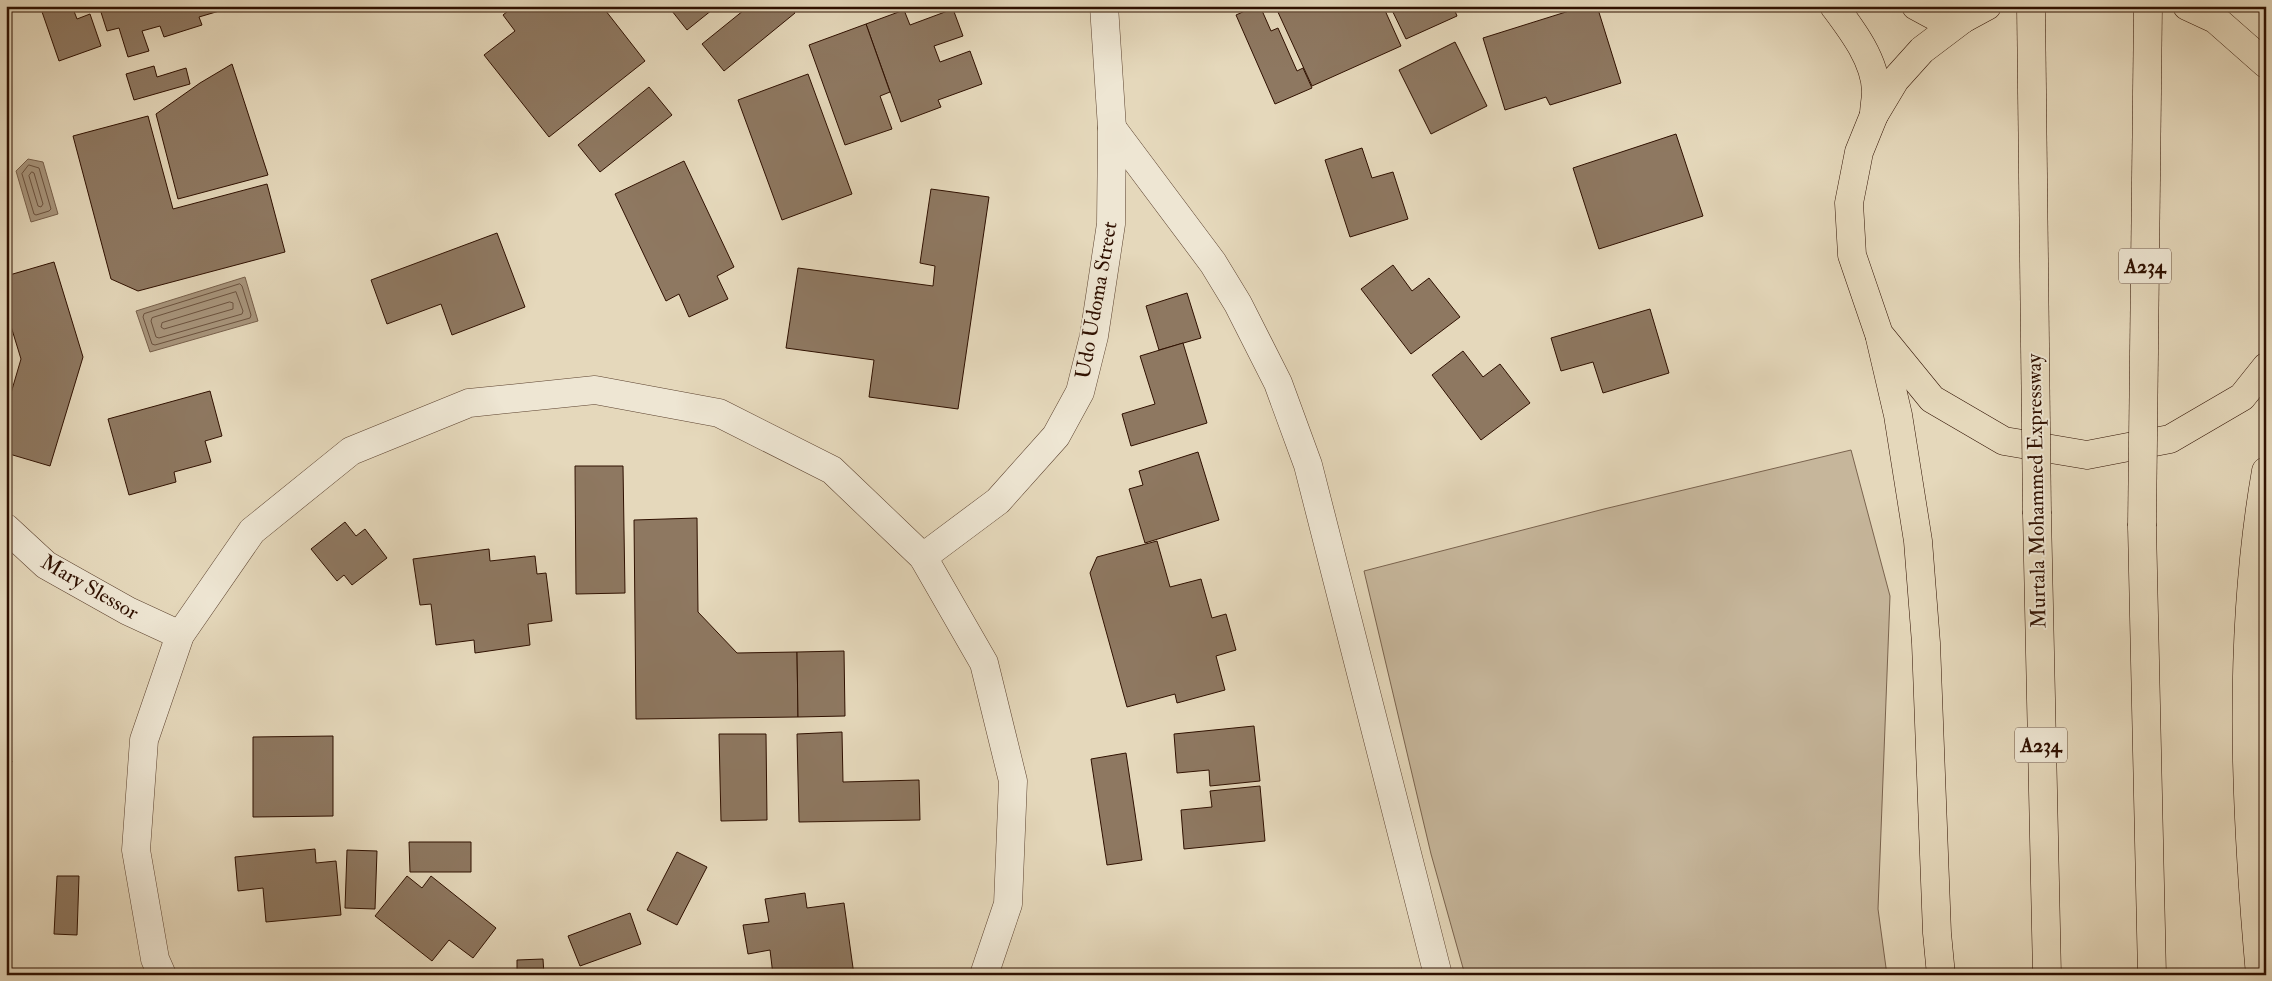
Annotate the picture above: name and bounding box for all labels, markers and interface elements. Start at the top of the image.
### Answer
street label: Udo Udoma Street [1069,219,1124,381]
road number: A234 [2119,248,2171,284]
street label: Murtala Mohammed Expressway [2021,353,2052,629]
street label: Mary Slessor [36,549,144,626]
road number: A234 [2015,728,2067,762]

